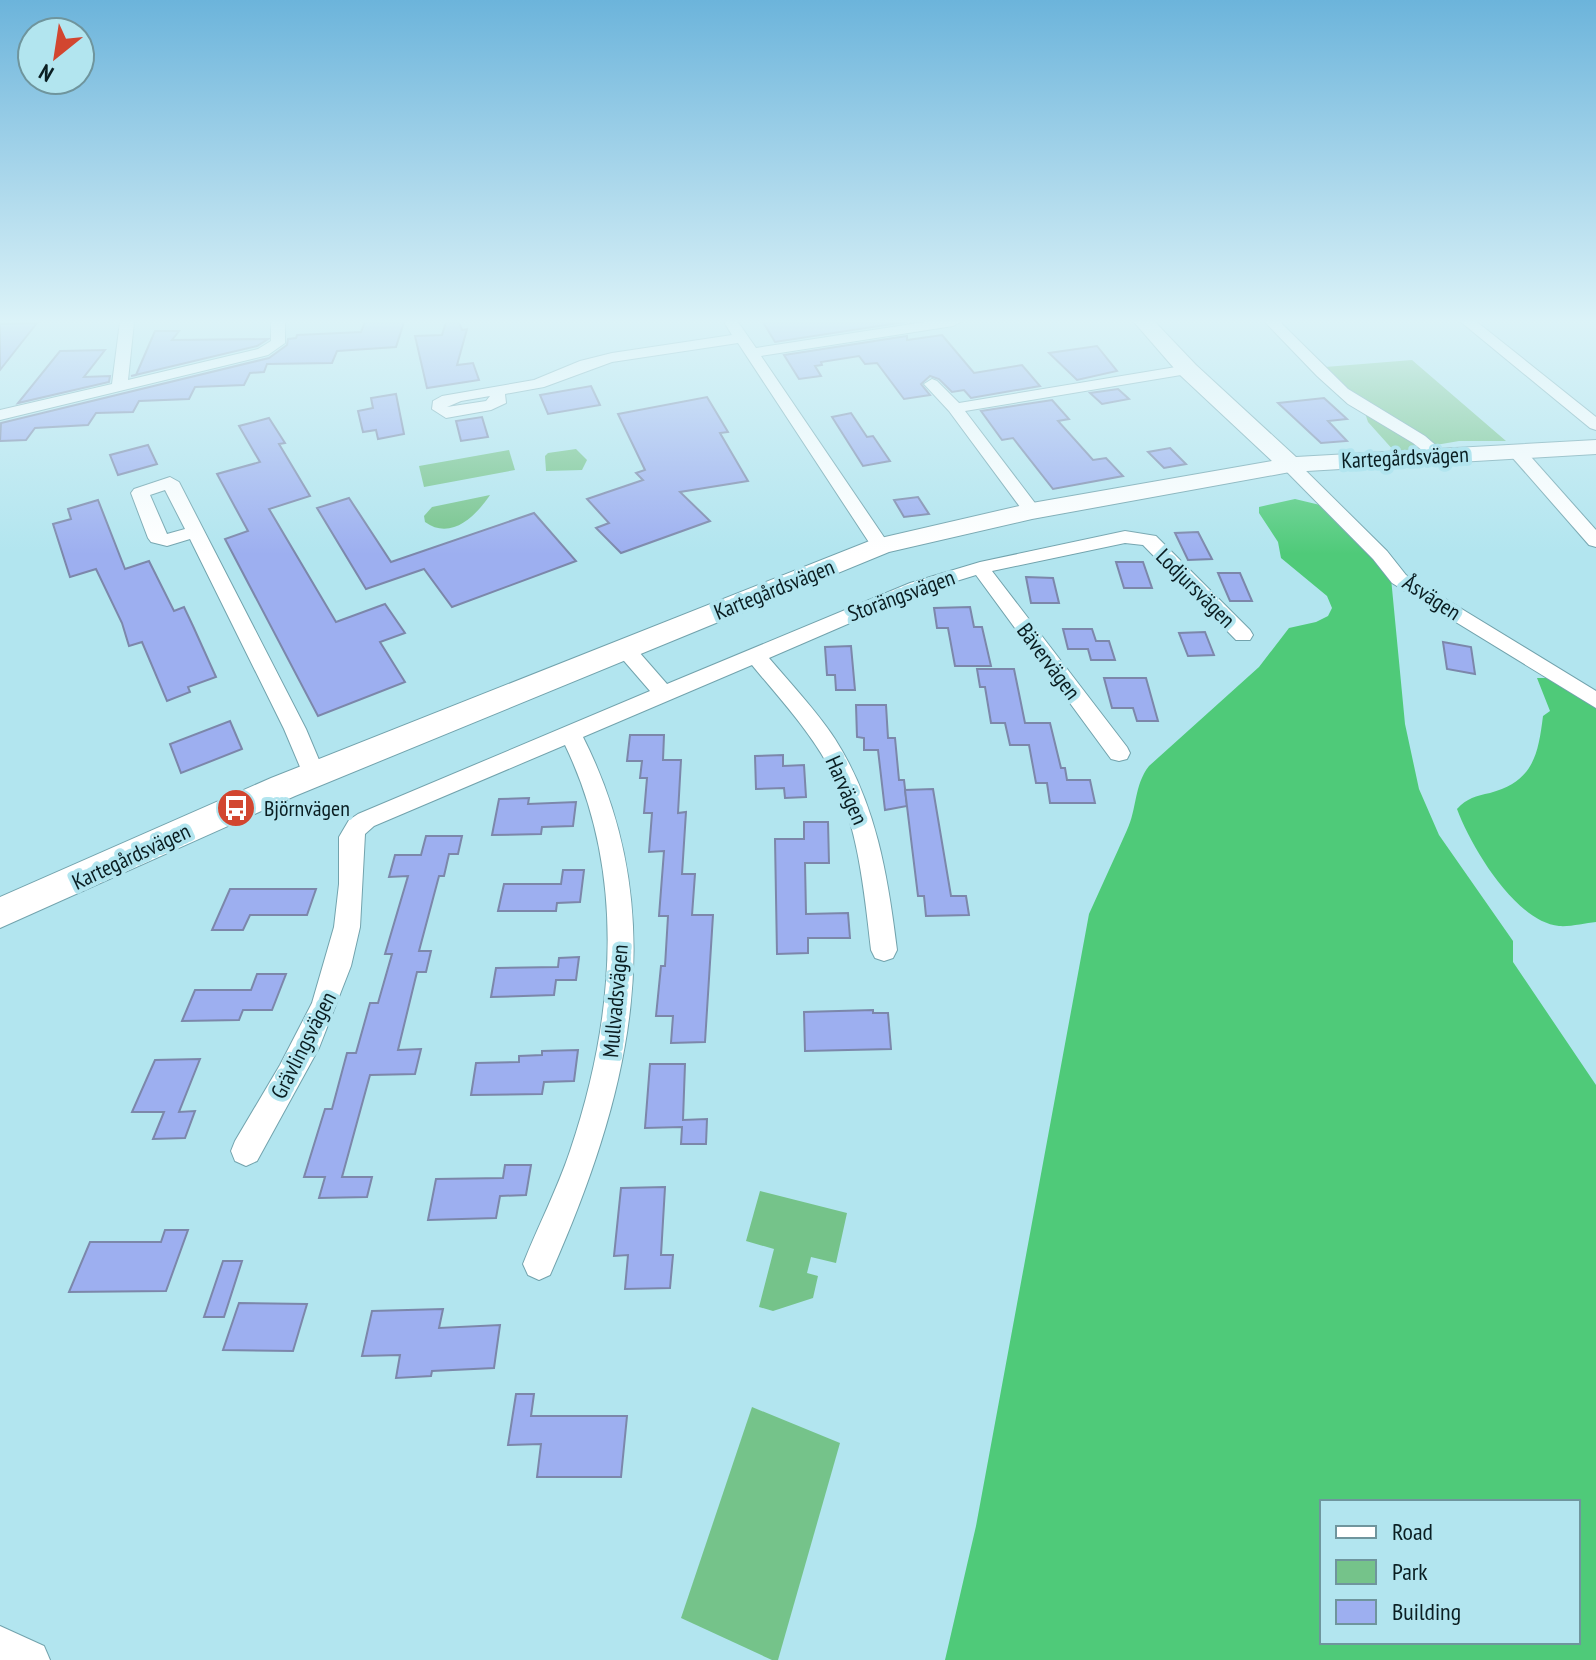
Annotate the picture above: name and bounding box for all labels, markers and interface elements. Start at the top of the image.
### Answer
north arrow [16,16,96,96]
text: N [34,58,58,88]
street label: Kartegårdsvägen [1341,440,1469,474]
street label: Lodjursvägen [1151,543,1241,633]
street label: Kartegårdsvägen [710,552,838,626]
street label: Storängsvägen [844,563,958,627]
street label: Åsvägen [1398,568,1466,626]
street label: Bävervägen [1011,617,1087,705]
street label: Harvägen [820,751,874,829]
bus stop icon: Björnvägen [215,787,257,829]
place label: Björnvägen [264,794,350,822]
street label: Kartegårdsvägen [67,816,195,896]
street label: Mullvadsvägen [596,943,634,1059]
street label: Grävlingsvägen [264,987,342,1103]
legend [1320,1500,1580,1644]
text: Road [1392,1516,1433,1547]
text: Park [1392,1556,1428,1587]
text: Building [1392,1596,1461,1627]

